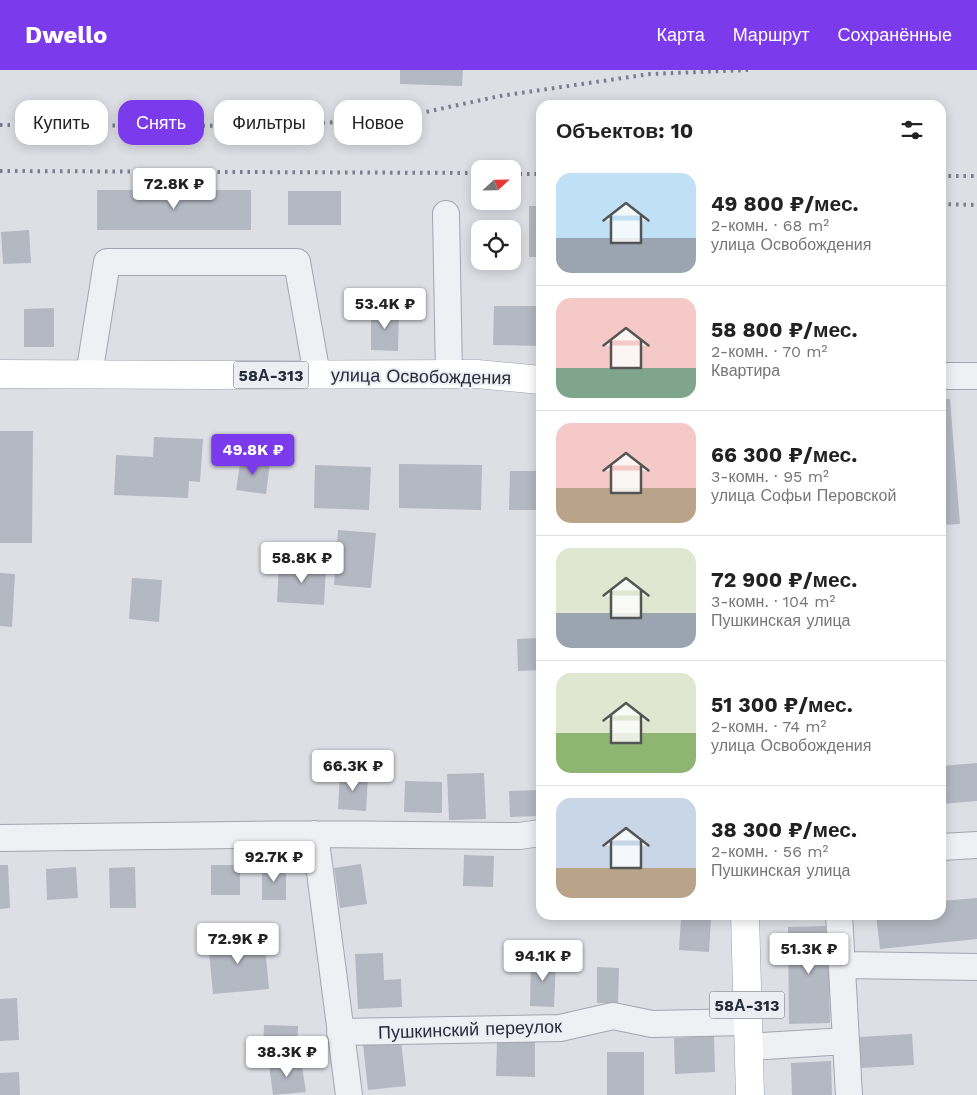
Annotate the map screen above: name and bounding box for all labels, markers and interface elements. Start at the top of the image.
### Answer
text: Dwello [25,21,107,49]
text: Карта [657,24,705,45]
text: Маршрут [733,24,809,45]
text: Сохранённые [837,24,952,45]
chip: Купить [15,100,108,145]
chip: Снять [118,100,204,145]
chip: Фильтры [214,100,324,145]
chip: Новое [334,100,422,145]
icon: filters [898,116,926,144]
text: Объектов: 10 [556,118,693,143]
north arrow [471,160,521,210]
map controls [471,160,521,270]
pin: 72.8K ₽ [128,168,220,210]
text: 72.8K ₽ [144,174,204,193]
text: 49 800 ₽/мес. [711,191,859,216]
icon: home [596,193,656,253]
text: 2-комн. · 68 m² [711,216,829,235]
button: locate [471,220,521,270]
text: улица Освобождения [711,235,871,254]
pin: 53.4K ₽ [339,288,431,330]
text: 53.4K ₽ [355,294,415,313]
text: 58 800 ₽/мес. [711,317,858,342]
icon: home [596,318,656,378]
text: 2-комн. · 70 m² [711,342,827,361]
text: Квартира [711,361,780,380]
road number: 58А-313 [234,362,308,388]
street label: улица Освобождения [331,364,511,388]
pin: 49.8K ₽ [207,434,299,476]
text: 49.8K ₽ [222,440,284,459]
text: 66 300 ₽/мес. [711,442,857,467]
icon: home [596,443,656,503]
text: 3-комн. · 95 m² [711,467,829,486]
text: улица Софьи Перовской [711,486,896,505]
pin: 58.8K ₽ [256,542,348,584]
text: 58.8K ₽ [272,548,332,567]
text: 72 900 ₽/мес. [711,567,857,592]
icon: home [596,568,656,628]
text: 3-комн. · 104 m² [711,592,835,611]
text: Пушкинская улица [711,611,850,630]
text: 51 300 ₽/мес. [711,692,853,717]
icon: home [596,693,656,753]
text: 2-комн. · 74 m² [711,717,826,736]
text: улица Освобождения [711,736,871,755]
pin: 66.3K ₽ [307,750,399,792]
text: 66.3K ₽ [323,756,383,775]
text: 38 300 ₽/мес. [711,817,857,842]
icon: home [596,818,656,878]
pin: 92.7K ₽ [228,840,320,883]
text: 2-комн. · 56 m² [711,842,828,861]
text: 92.7K ₽ [245,847,303,866]
text: Пушкинская улица [711,861,850,880]
pin: 72.9K ₽ [192,922,284,965]
text: 72.9K ₽ [208,929,268,948]
pin: 51.3K ₽ [763,932,855,975]
text: 51.3K ₽ [781,939,837,958]
pin: 94.1K ₽ [497,940,589,982]
text: 94.1K ₽ [515,946,571,965]
road number: 58А-313 [710,992,784,1018]
street label: Пушкинский переулок [378,1015,562,1043]
pin: 38.3K ₽ [241,1036,333,1078]
text: 38.3K ₽ [257,1042,317,1061]

